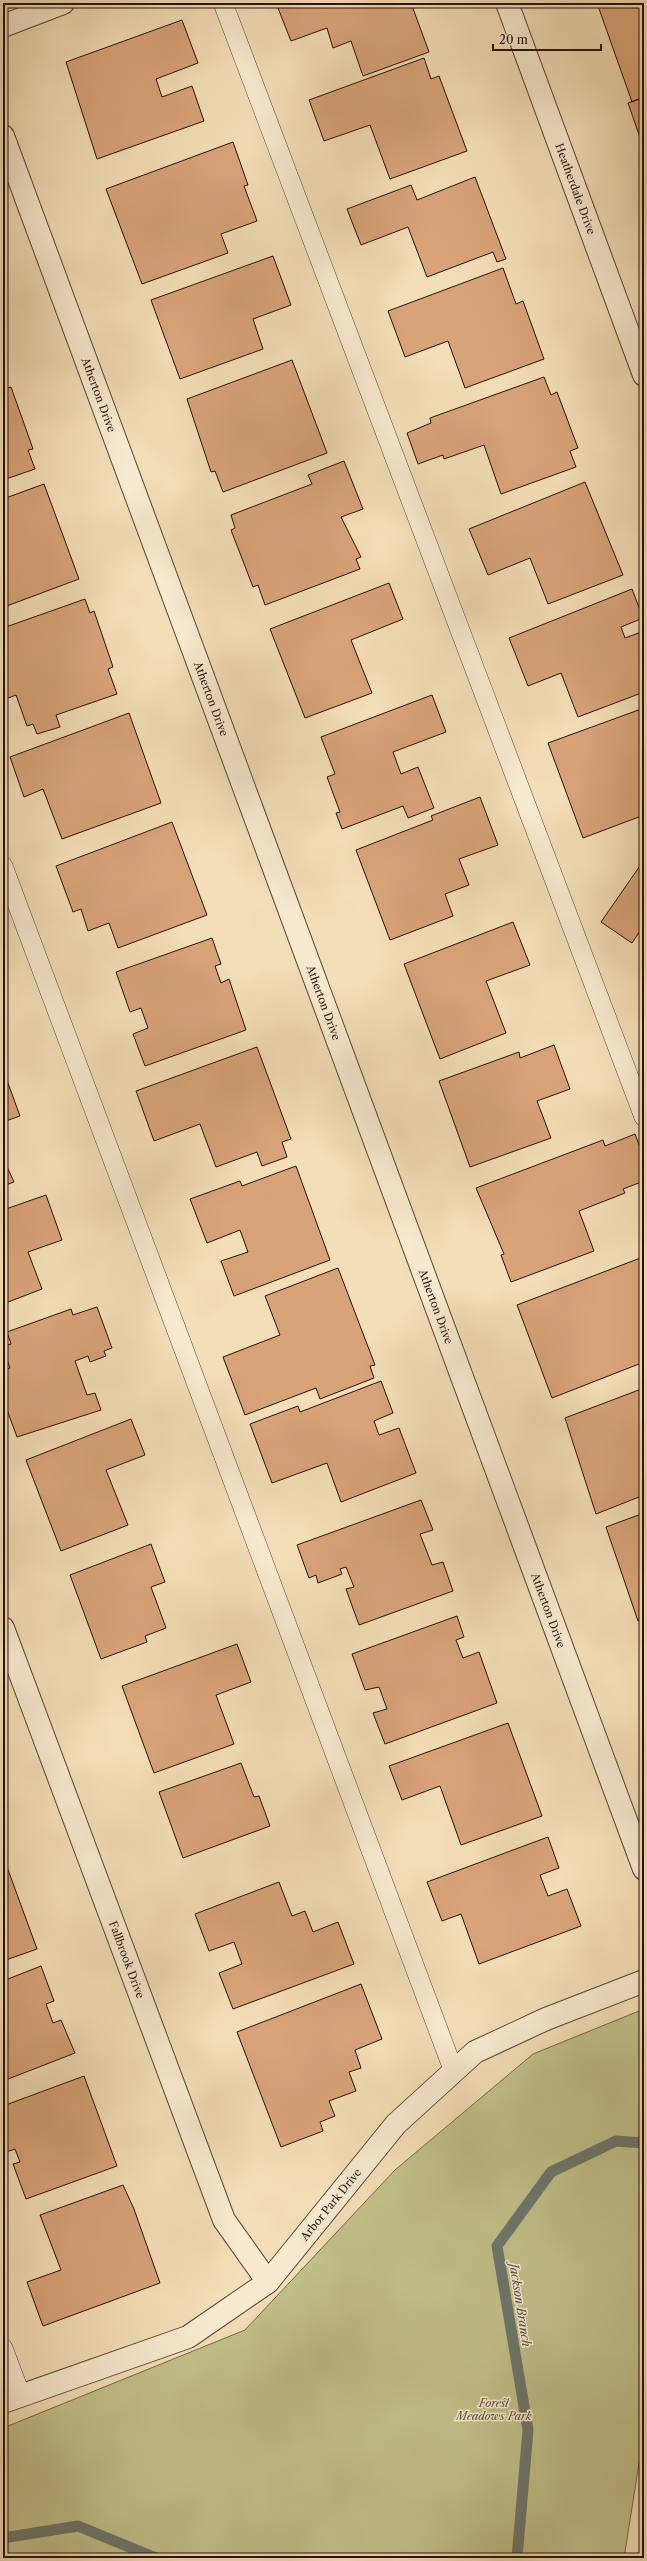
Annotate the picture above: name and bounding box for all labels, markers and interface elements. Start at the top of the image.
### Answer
scale bar [493,26,601,52]
text: 20 m [499,32,528,47]
street label: Heatherdale Drive [552,141,599,236]
street label: Atherton Drive [78,355,119,434]
street label: Atherton Drive [191,658,231,738]
street label: Atherton Drive [303,962,344,1042]
street label: Atherton Drive [415,1266,456,1346]
street label: Atherton Drive [528,1570,569,1650]
street label: Fallbrook Drive [106,1919,148,2000]
street label: Arbor Park Drive [297,2166,364,2244]
water label: Jackson Branch [506,2258,535,2348]
park label: Forest Meadows Park [454,2396,532,2423]

